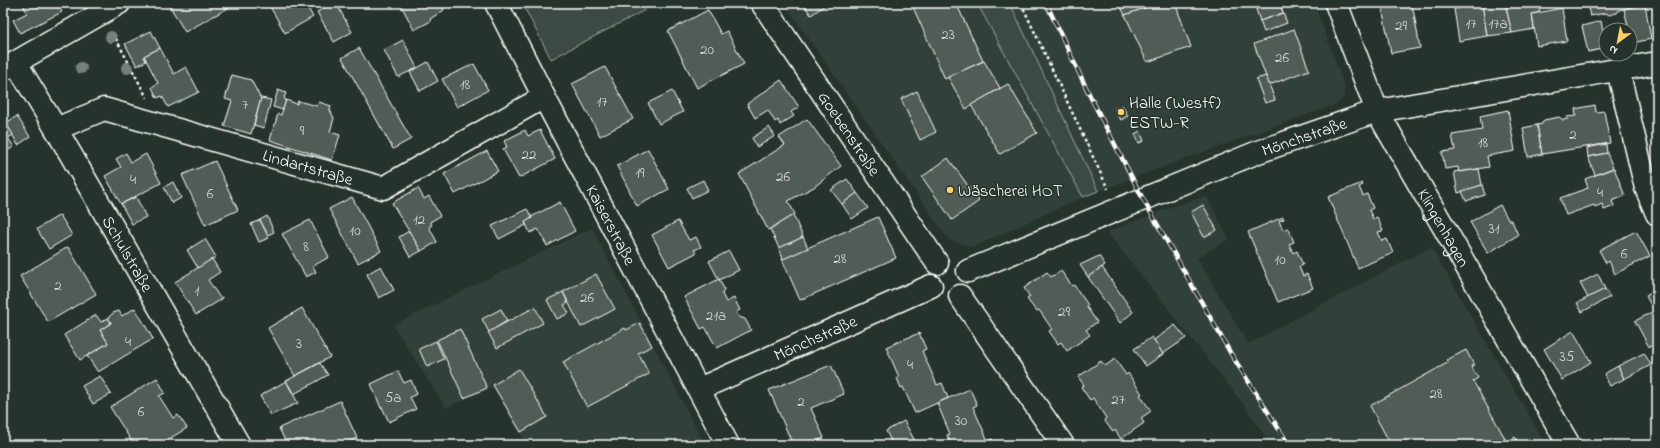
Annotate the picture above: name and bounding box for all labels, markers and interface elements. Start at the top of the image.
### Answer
house number: 17 [1466,13,1476,35]
house number: 17a [1488,13,1508,35]
house number: 29 [1395,15,1407,37]
north arrow [1598,22,1638,62]
house number: 23 [941,24,955,46]
house number: 20 [700,39,714,61]
text: N [1606,41,1621,58]
house number: 26 [1275,47,1289,69]
house number: 18 [460,74,471,96]
street label: Goebenstraße [811,87,886,182]
house number: 17 [597,91,607,113]
place label: Halle (Westf) ESTW-R [1129,91,1221,136]
house number: 7 [242,94,248,116]
marker: Halle (Westf) ESTW-R [1116,107,1126,117]
street label: Mönchstraße [1258,111,1351,164]
house number: 9 [300,120,305,142]
house number: 2 [1569,124,1577,146]
house number: 18 [1478,132,1489,154]
street label: Lindartstraße [259,144,356,193]
house number: 22 [522,144,537,166]
house number: 19 [635,162,645,184]
house number: 26 [776,166,790,188]
house number: 4 [130,169,136,191]
place label: Wäscherei HOT [958,179,1063,204]
street label: Kaiserstraße [579,181,642,270]
house number: 4 [1597,182,1603,204]
house number: 6 [207,183,214,205]
street label: Klingenhagen [1410,184,1475,272]
marker: Wäscherei HOT [945,185,955,195]
house number: 12 [413,209,426,231]
street label: Schulstraße [95,211,159,297]
house number: 31 [1489,218,1500,240]
house number: 10 [349,220,361,242]
house number: 8 [303,236,309,258]
house number: 6 [1621,243,1628,265]
house number: 28 [833,248,847,270]
house number: 10 [1274,249,1286,271]
house number: 2 [54,275,62,297]
house number: 1 [195,280,200,302]
house number: 26 [580,287,594,309]
house number: 29 [1058,301,1070,323]
house number: 21a [706,305,726,327]
street label: Mönchstraße [770,309,862,368]
house number: 4 [125,331,131,353]
house number: 3 [296,333,302,355]
house number: 35 [1560,346,1575,368]
house number: 4 [907,354,913,376]
house number: 28 [1429,383,1443,405]
house number: 5a [385,387,401,409]
house number: 27 [1111,389,1125,411]
house number: 2 [797,391,805,413]
house number: 6 [138,401,145,423]
house number: 30 [955,410,968,432]

